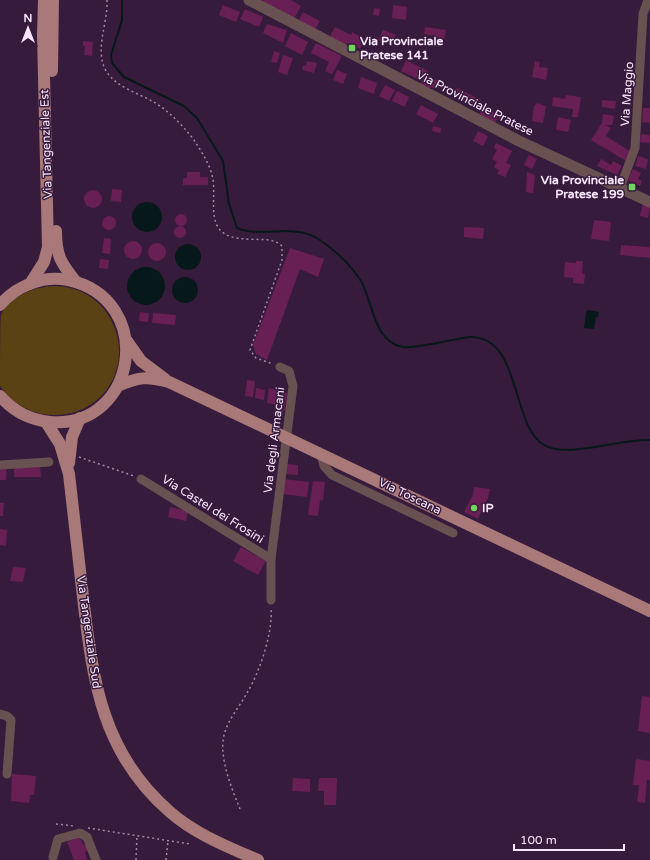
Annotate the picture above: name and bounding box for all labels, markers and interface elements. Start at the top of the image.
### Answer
north arrow [8,8,48,48]
text: N [24,12,32,25]
place label: Via Provinciale Pratese 141 [360,34,443,62]
marker: Via Provinciale Pratese 141 [347,43,357,53]
street label: Via Maggio [618,61,636,127]
street label: Via Provinciale Pratese [414,67,536,139]
street label: Via Tangenziale Est [37,89,55,199]
place label: Via Provinciale Pratese 199 [541,173,624,201]
marker: Via Provinciale Pratese 199 [627,182,637,192]
street label: Via degli Armacani [261,386,287,494]
street label: Via Castel dei Frosini [159,472,267,546]
street label: Via Toscana [376,475,444,517]
place label: IP [482,501,493,515]
marker: IP [469,503,479,513]
street label: Via Tangenziale Sud [74,575,104,689]
scale bar [514,826,624,852]
text: 100 m [520,833,557,847]

